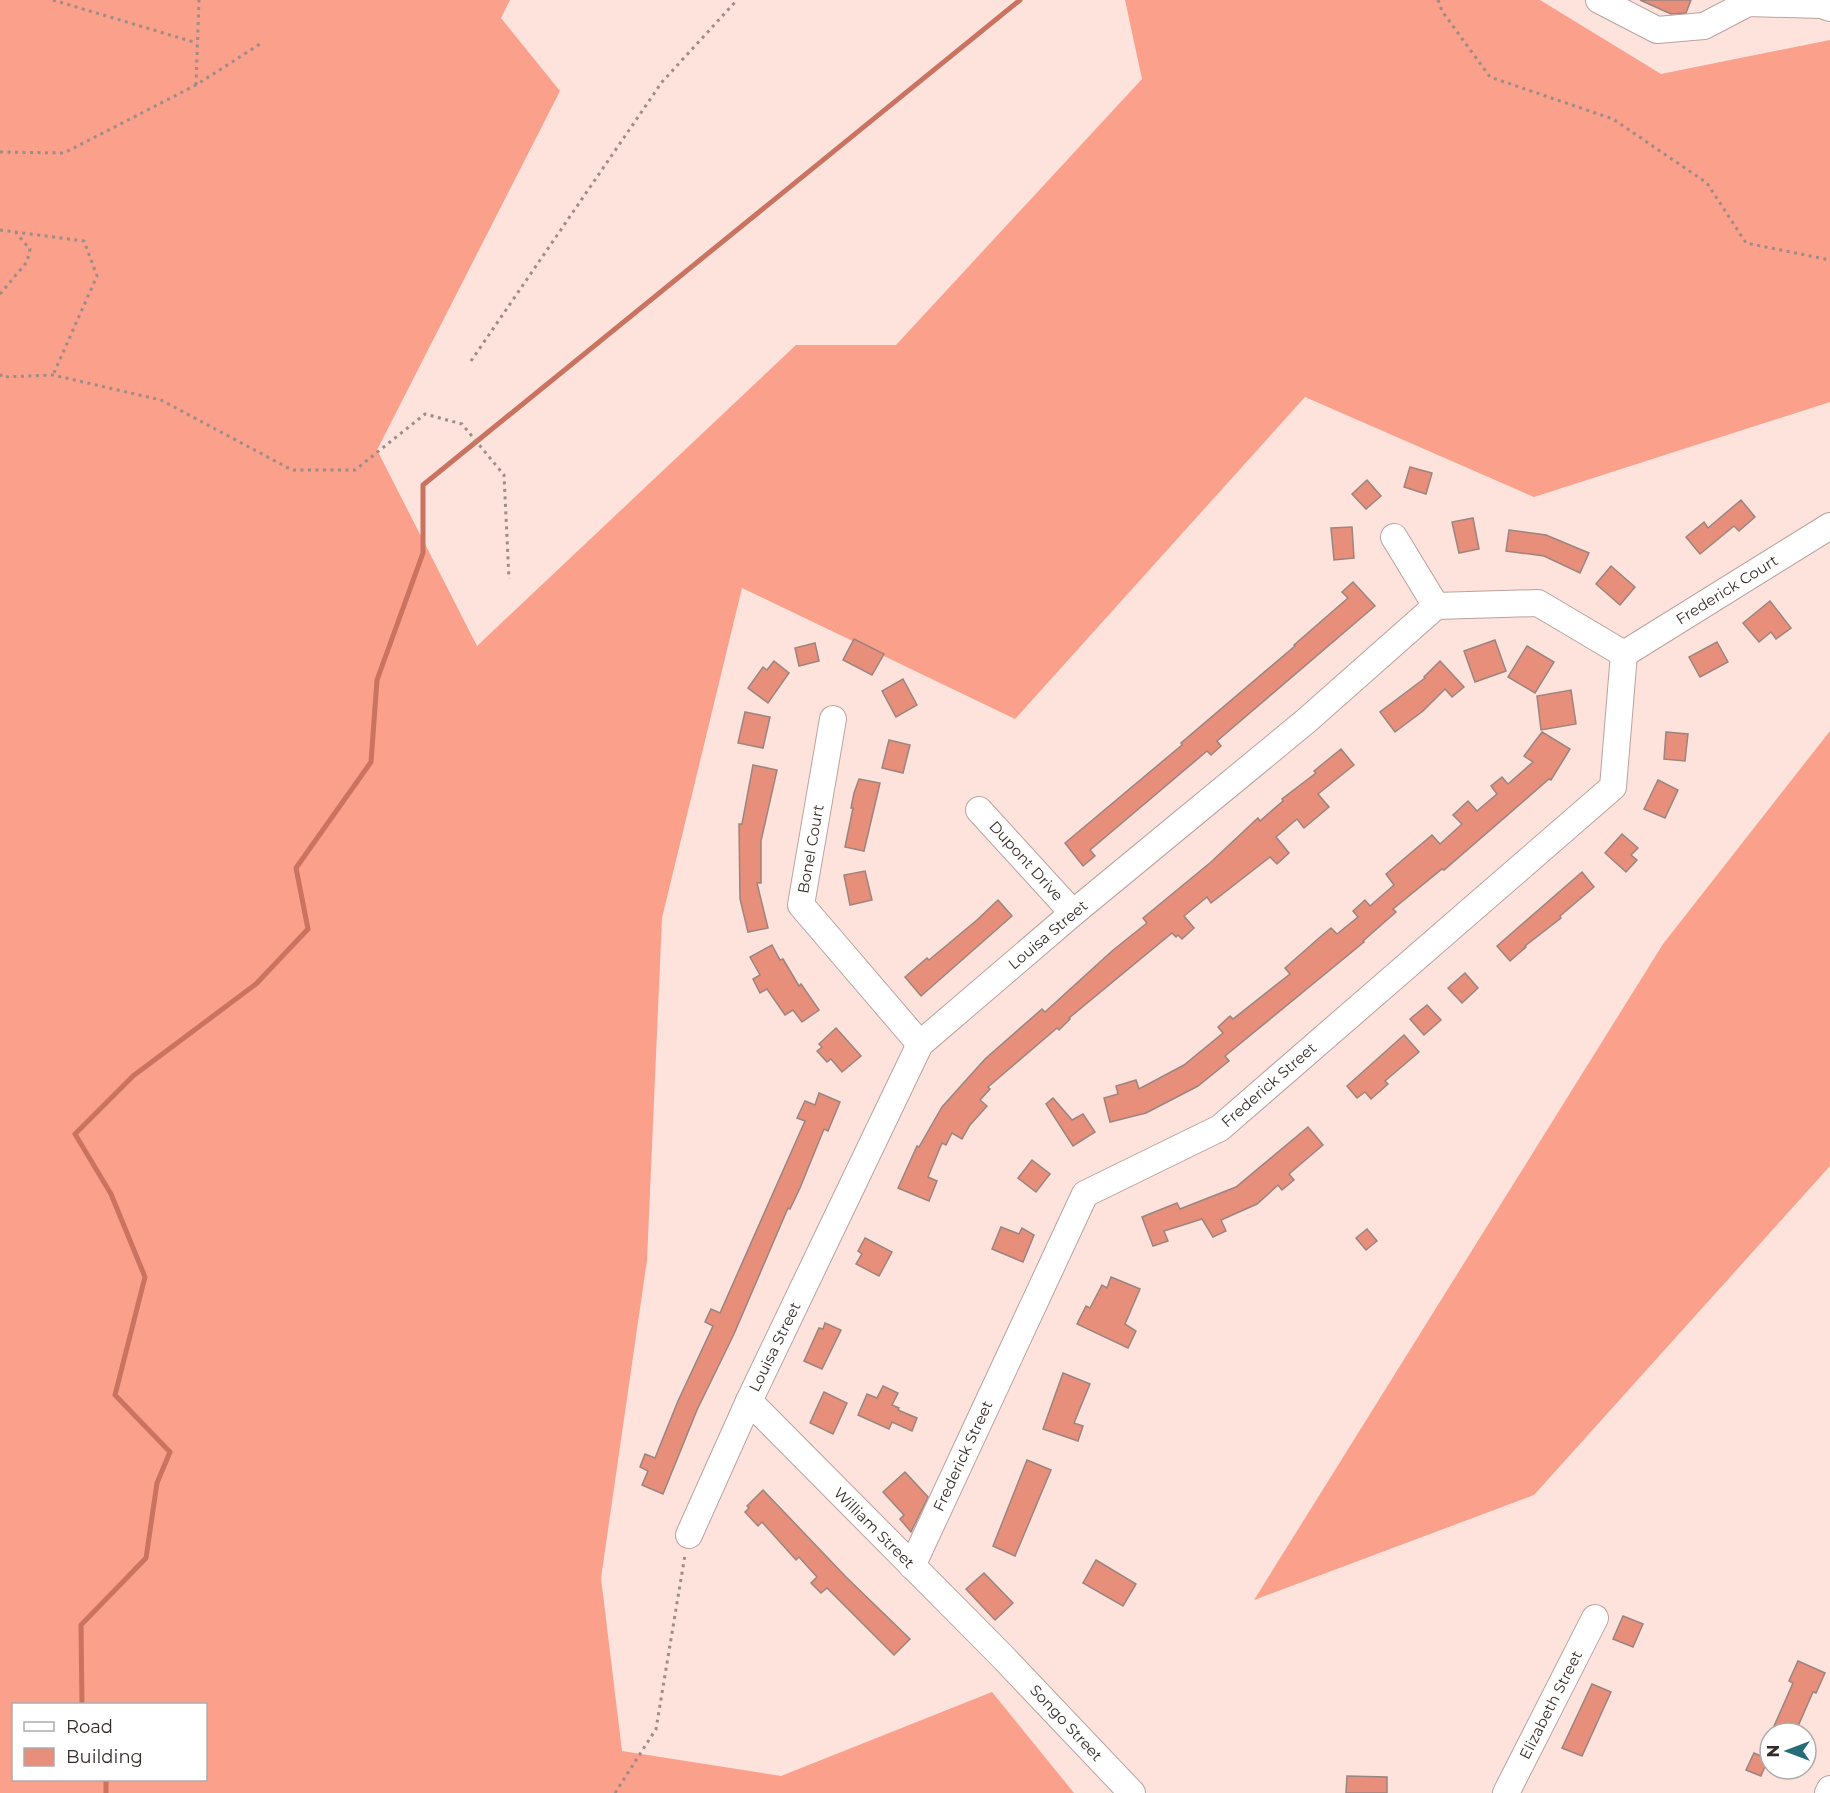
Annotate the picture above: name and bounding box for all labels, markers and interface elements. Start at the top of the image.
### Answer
street label: Frederick Court [1672,551,1781,629]
street label: Bonel Court [793,803,828,895]
street label: Dupont Drive [985,817,1067,905]
street label: Louisa Street [1004,896,1091,973]
street label: Frederick Street [1217,1038,1320,1131]
street label: Louisa Street [745,1299,805,1395]
street label: Frederick Street [929,1397,997,1514]
street label: William Street [830,1483,919,1572]
street label: Elizabeth Street [1515,1647,1586,1762]
street label: Songo Street [1026,1680,1107,1765]
legend [12,1703,207,1781]
text: Road [66,1716,113,1738]
north arrow [1758,1721,1818,1781]
text: N [1764,1745,1783,1757]
text: Building [66,1746,143,1768]

